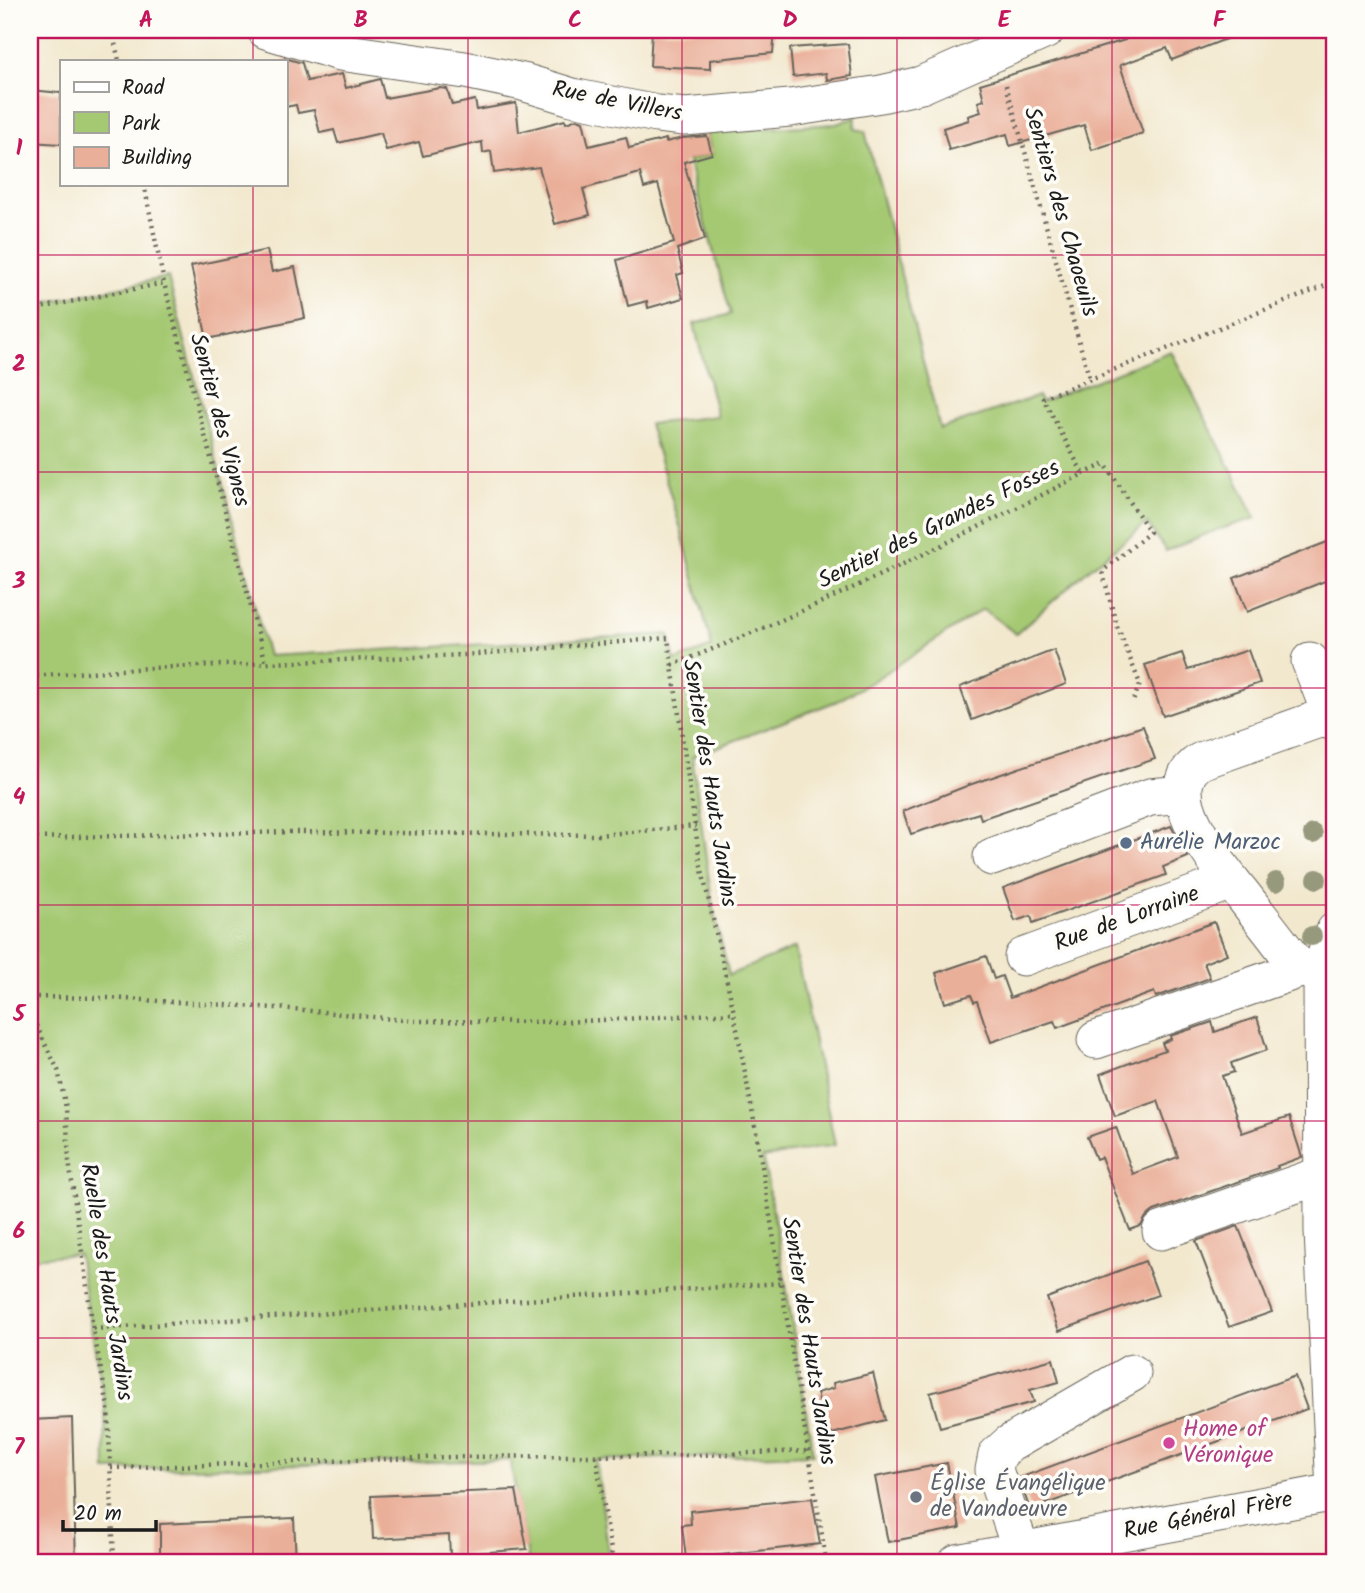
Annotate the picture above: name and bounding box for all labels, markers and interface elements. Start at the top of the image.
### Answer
text: A [139,3,153,39]
text: B [354,3,368,39]
text: C [568,3,582,39]
text: D [782,3,798,39]
text: E [998,3,1012,39]
text: F [1213,3,1227,39]
legend [60,60,287,186]
text: Road [122,72,165,105]
street label: Rue de Villers [549,72,685,132]
street label: Sentiers des Chaoeuils [1013,103,1107,321]
text: Park [122,108,160,141]
text: 1 [16,131,23,167]
text: Building [122,142,192,175]
street label: Sentier des Vignes [179,329,260,511]
text: 2 [12,347,26,383]
street label: Sentier des Grandes Fosses [812,451,1066,599]
text: 3 [12,564,26,600]
street label: Sentier des Hauts Jardins [672,656,746,910]
text: 4 [13,780,26,816]
place label: Aurélie Marzoc [1140,825,1281,861]
marker: Aurélie Marzoc [1118,835,1134,851]
street label: Rue de Lorraine [1049,876,1205,962]
text: 5 [12,997,27,1033]
street label: Ruelle des Hauts Jardins [69,1161,143,1403]
text: 6 [13,1214,25,1250]
street label: Sentier des Hauts Jardins [771,1214,845,1468]
place label: Home of Véronique [1183,1412,1273,1474]
text: 7 [14,1430,26,1466]
marker: Home of Véronique [1161,1435,1177,1451]
place label: Église Évangélique de Vandoeuvre [930,1466,1106,1528]
street label: Rue Général Frère [1120,1482,1296,1550]
scale bar [63,1488,156,1532]
marker: Église Évangélique de Vandoeuvre [908,1489,924,1505]
text: 20 m [74,1498,122,1531]

